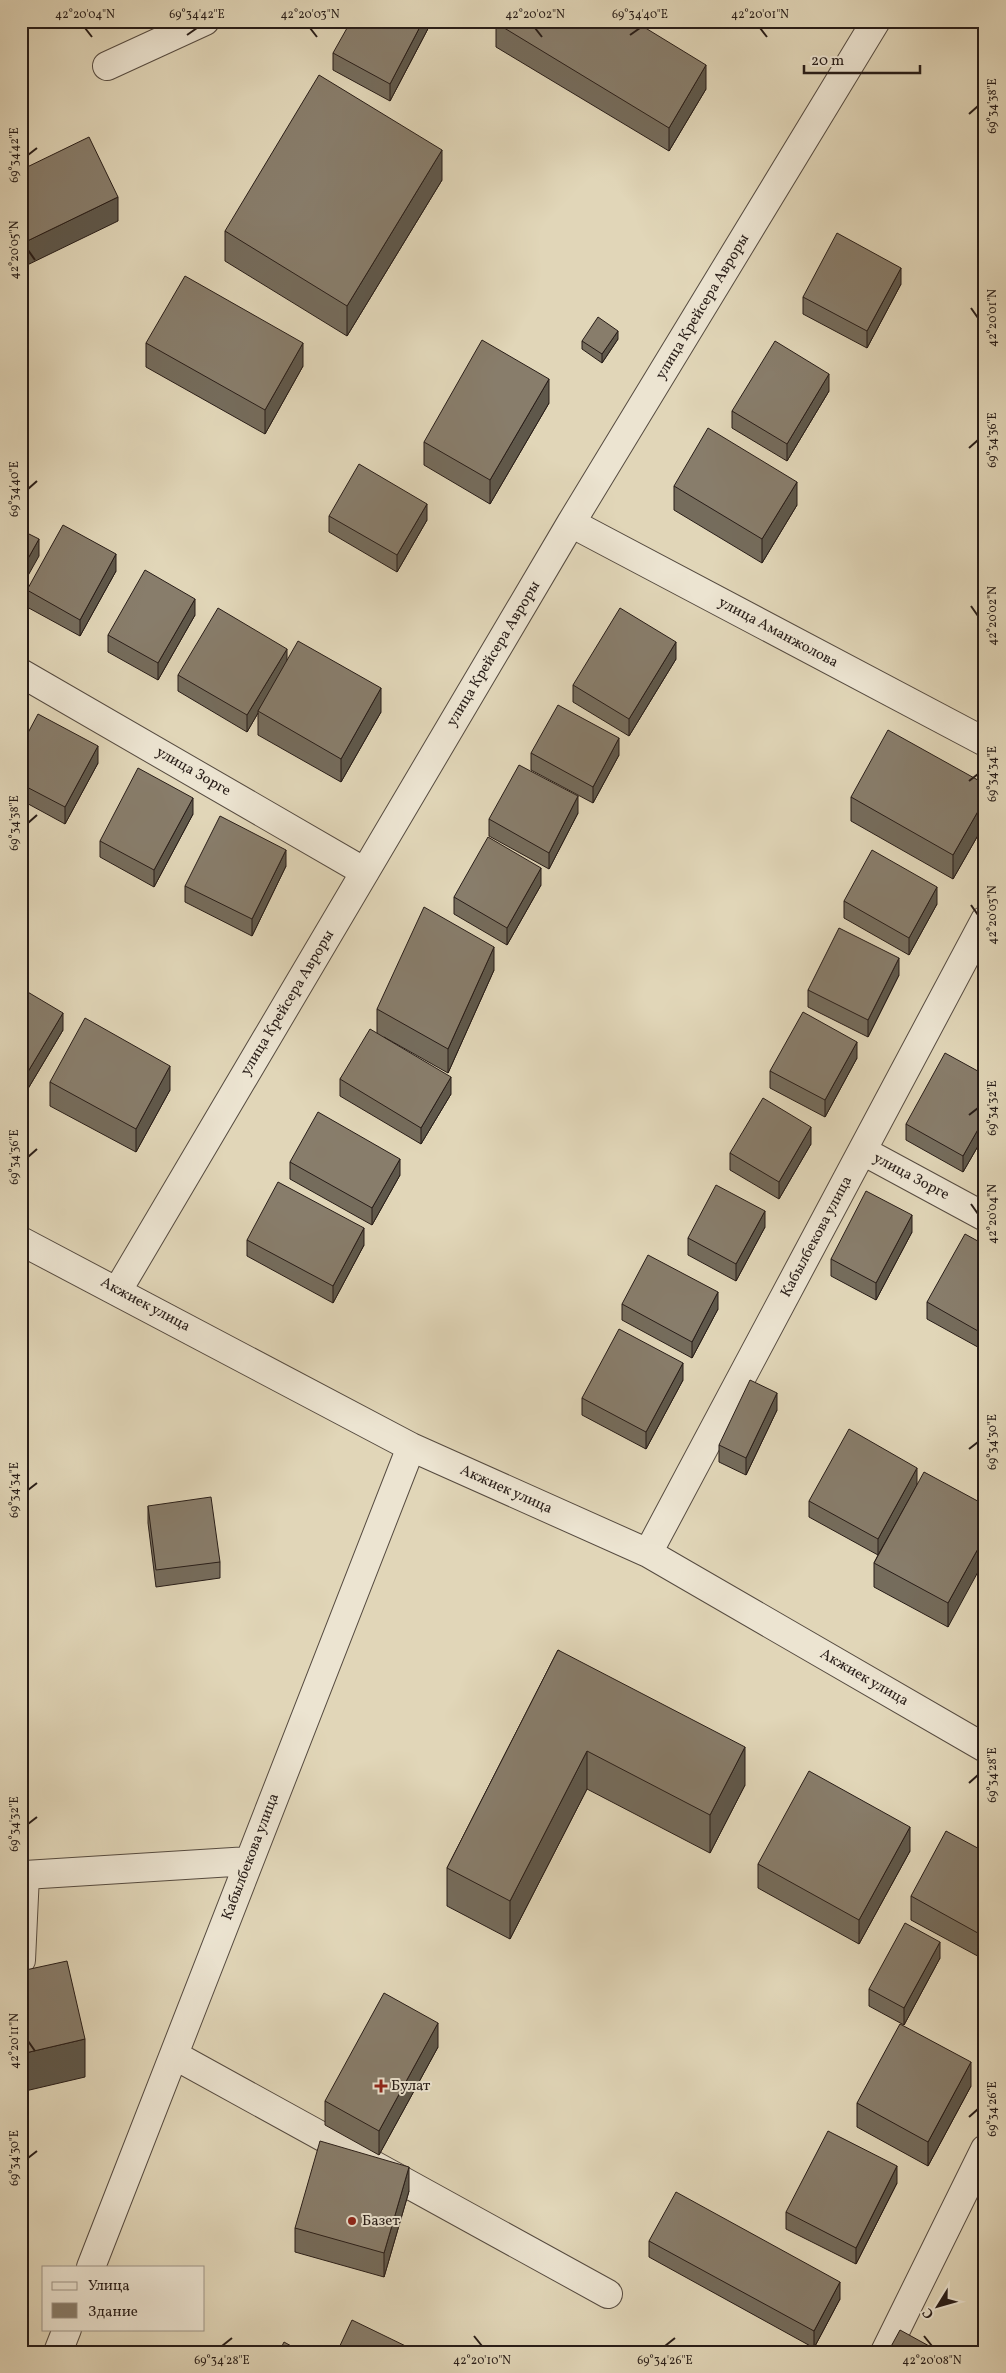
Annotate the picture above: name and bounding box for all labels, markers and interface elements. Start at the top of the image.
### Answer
text: 42°20'04"N [55,7,115,23]
text: 69°34'42"E [169,7,225,23]
text: 42°20'03"N [280,7,340,23]
text: 42°20'02"N [505,7,565,23]
text: 69°34'40"E [612,7,668,23]
text: 42°20'01"N [731,7,789,23]
scale bar [804,42,920,74]
text: 20 m [811,51,844,72]
text: 69°34'38"E [985,78,1001,134]
text: 69°34'42"E [7,127,23,183]
text: 42°20'05"N [7,220,23,280]
street label: улица Крейсера Авроры [651,230,755,384]
text: 42°20'01"N [985,289,1001,347]
text: 69°34'36"E [985,412,1001,468]
text: 69°34'40"E [7,461,23,517]
street label: улица Крейсера Авроры [442,577,546,731]
text: 42°20'02"N [985,586,1001,646]
street label: улица Аманжолова [714,592,842,674]
street label: улица Зорге [152,742,234,802]
text: 69°34'34"E [985,746,1001,802]
text: 69°34'38"E [7,795,23,851]
text: 42°20'03"N [985,885,1001,945]
street label: улица Крейсера Авроры [236,926,340,1080]
text: 69°34'32"E [985,1080,1001,1136]
text: 69°34'36"E [7,1129,23,1185]
street label: улица Зорге [869,1148,953,1206]
street label: Кабылбекова улица [776,1173,858,1301]
text: 42°20'04"N [985,1184,1001,1244]
street label: Акжиек улица [96,1272,194,1338]
text: 69°34'30"E [985,1414,1001,1470]
street label: Акжиек улица [456,1460,556,1520]
text: 69°34'34"E [7,1462,23,1518]
street label: Акжиек улица [816,1644,912,1712]
text: 69°34'28"E [985,1747,1001,1803]
street label: Кабылбекова улица [217,1790,285,1924]
text: 69°34'32"E [7,1796,23,1852]
text: 42°20'11"N [7,2013,23,2069]
place label: Булат [391,2076,431,2097]
marker: Булат [375,2080,387,2092]
text: 69°34'26"E [985,2081,1001,2137]
text: 69°34'30"E [7,2130,23,2186]
place label: Базет [362,2211,400,2232]
marker: Базет [346,2215,358,2227]
legend [42,2266,205,2330]
text: Улица [88,2276,130,2297]
north arrow [914,2280,964,2330]
text: Здание [88,2302,138,2323]
text: С [919,2304,939,2322]
text: 69°34'28"E [194,2353,250,2369]
text: 42°20'10"N [453,2353,511,2369]
text: 69°34'26"E [637,2353,693,2369]
text: 42°20'08"N [902,2353,962,2369]

